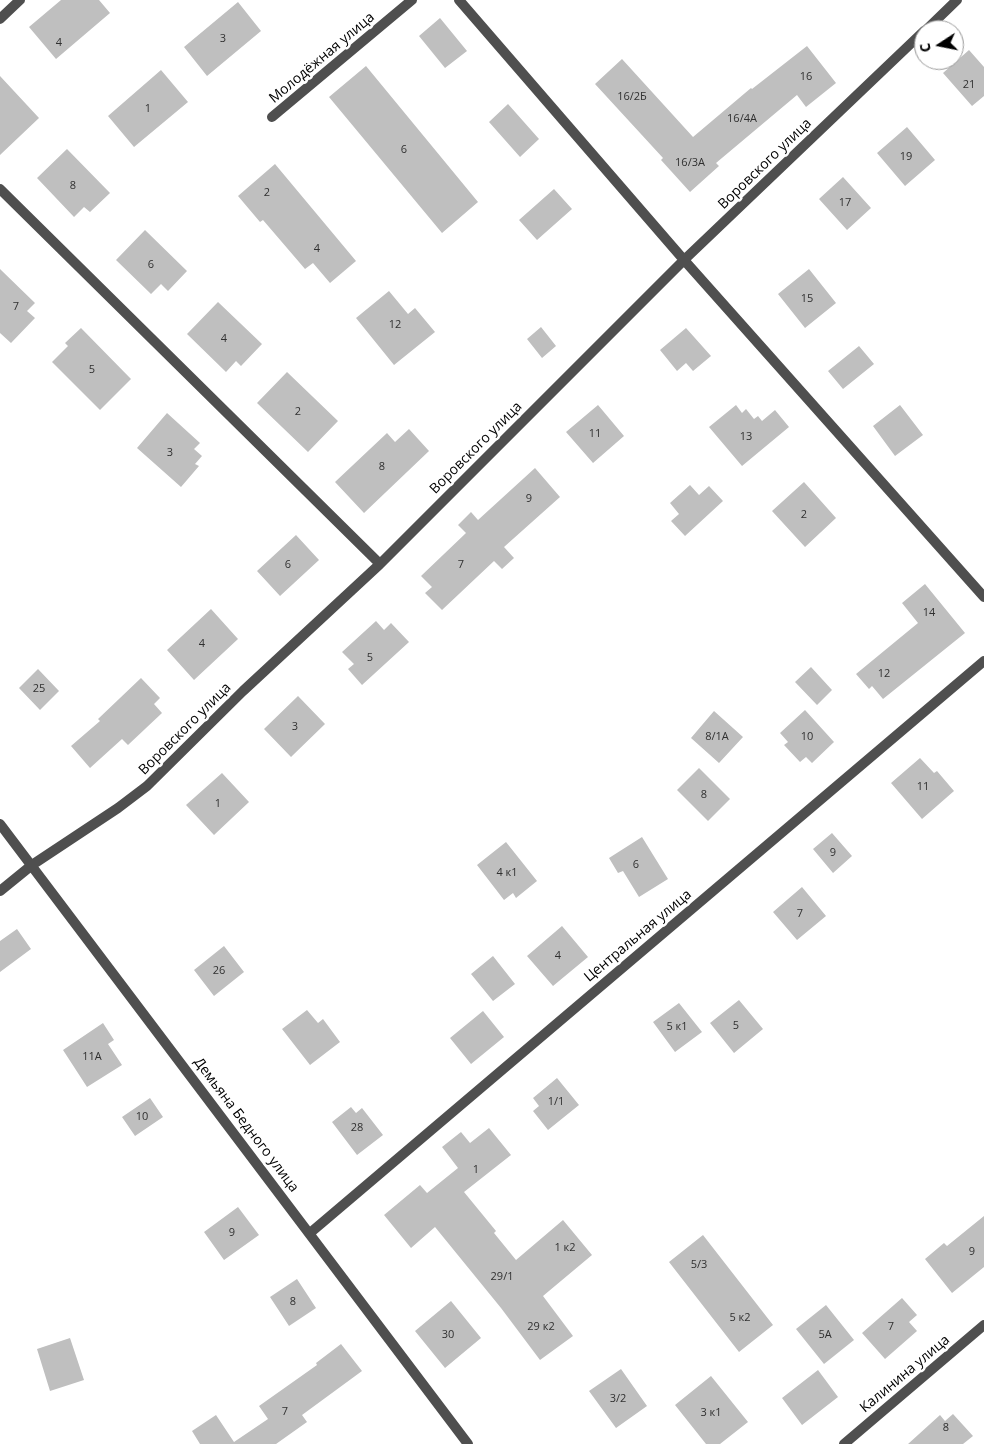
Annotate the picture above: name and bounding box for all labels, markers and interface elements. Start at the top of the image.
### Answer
street label: Молодёжная улица [266,9,378,107]
north arrow [914,20,964,70]
house number: 3 [220,32,226,46]
house number: 4 [56,36,62,50]
text: С [915,42,935,54]
house number: 16 [800,70,812,84]
house number: 21 [963,78,975,92]
house number: 16/2Б [617,90,647,104]
house number: 1 [145,102,151,116]
house number: 16/4А [727,112,757,126]
street label: Воровского улица [715,115,815,213]
house number: 6 [401,143,407,157]
house number: 19 [900,150,912,164]
house number: 16/3А [675,156,705,170]
house number: 8 [70,179,76,193]
house number: 2 [264,186,270,200]
house number: 17 [839,196,851,210]
house number: 4 [314,242,320,256]
house number: 6 [148,258,154,272]
house number: 15 [801,292,813,306]
house number: 7 [13,300,19,314]
house number: 12 [389,318,401,332]
house number: 4 [221,332,227,346]
house number: 5 [89,363,95,377]
street label: Воровского улица [426,398,526,498]
house number: 2 [295,405,301,419]
house number: 11 [589,427,601,441]
house number: 13 [740,430,752,444]
house number: 3 [167,446,173,460]
house number: 8 [379,460,385,474]
house number: 9 [526,492,532,506]
house number: 2 [801,508,807,522]
house number: 6 [285,558,291,572]
house number: 7 [458,558,464,572]
house number: 14 [923,606,935,620]
house number: 4 [199,637,205,651]
house number: 5 [367,651,373,665]
house number: 12 [878,667,890,681]
street label: Воровского улица [135,679,235,779]
house number: 25 [33,682,45,696]
house number: 3 [292,720,298,734]
house number: 8/1А [705,730,729,744]
house number: 10 [801,730,813,744]
house number: 11 [917,780,929,794]
house number: 8 [701,788,707,802]
house number: 1 [215,797,221,811]
house number: 9 [830,846,836,860]
house number: 6 [633,858,639,872]
house number: 4 к1 [496,866,518,880]
street label: Центральная улица [581,886,695,986]
house number: 7 [797,907,803,921]
house number: 4 [555,949,561,963]
house number: 26 [213,964,225,978]
house number: 5 [733,1019,739,1033]
house number: 5 к1 [666,1020,688,1034]
house number: 11А [82,1050,102,1064]
street label: Демьяна Бедного улица [190,1054,302,1196]
house number: 1/1 [548,1095,564,1109]
house number: 10 [136,1110,148,1124]
house number: 28 [351,1121,363,1135]
house number: 1 [473,1163,479,1177]
house number: 9 [229,1226,235,1240]
house number: 1 к2 [554,1241,576,1255]
house number: 9 [969,1245,975,1259]
house number: 5/3 [691,1258,707,1272]
house number: 29/1 [491,1270,513,1284]
house number: 8 [290,1295,296,1309]
house number: 5 к2 [729,1311,751,1325]
house number: 29 к2 [527,1320,555,1334]
house number: 7 [888,1320,894,1334]
house number: 30 [442,1328,454,1342]
house number: 5А [818,1328,832,1342]
street label: Калинина улица [857,1332,953,1416]
house number: 3/2 [610,1392,626,1406]
house number: 7 [282,1405,288,1419]
house number: 3 к1 [700,1406,722,1420]
house number: 8 [943,1421,949,1435]

